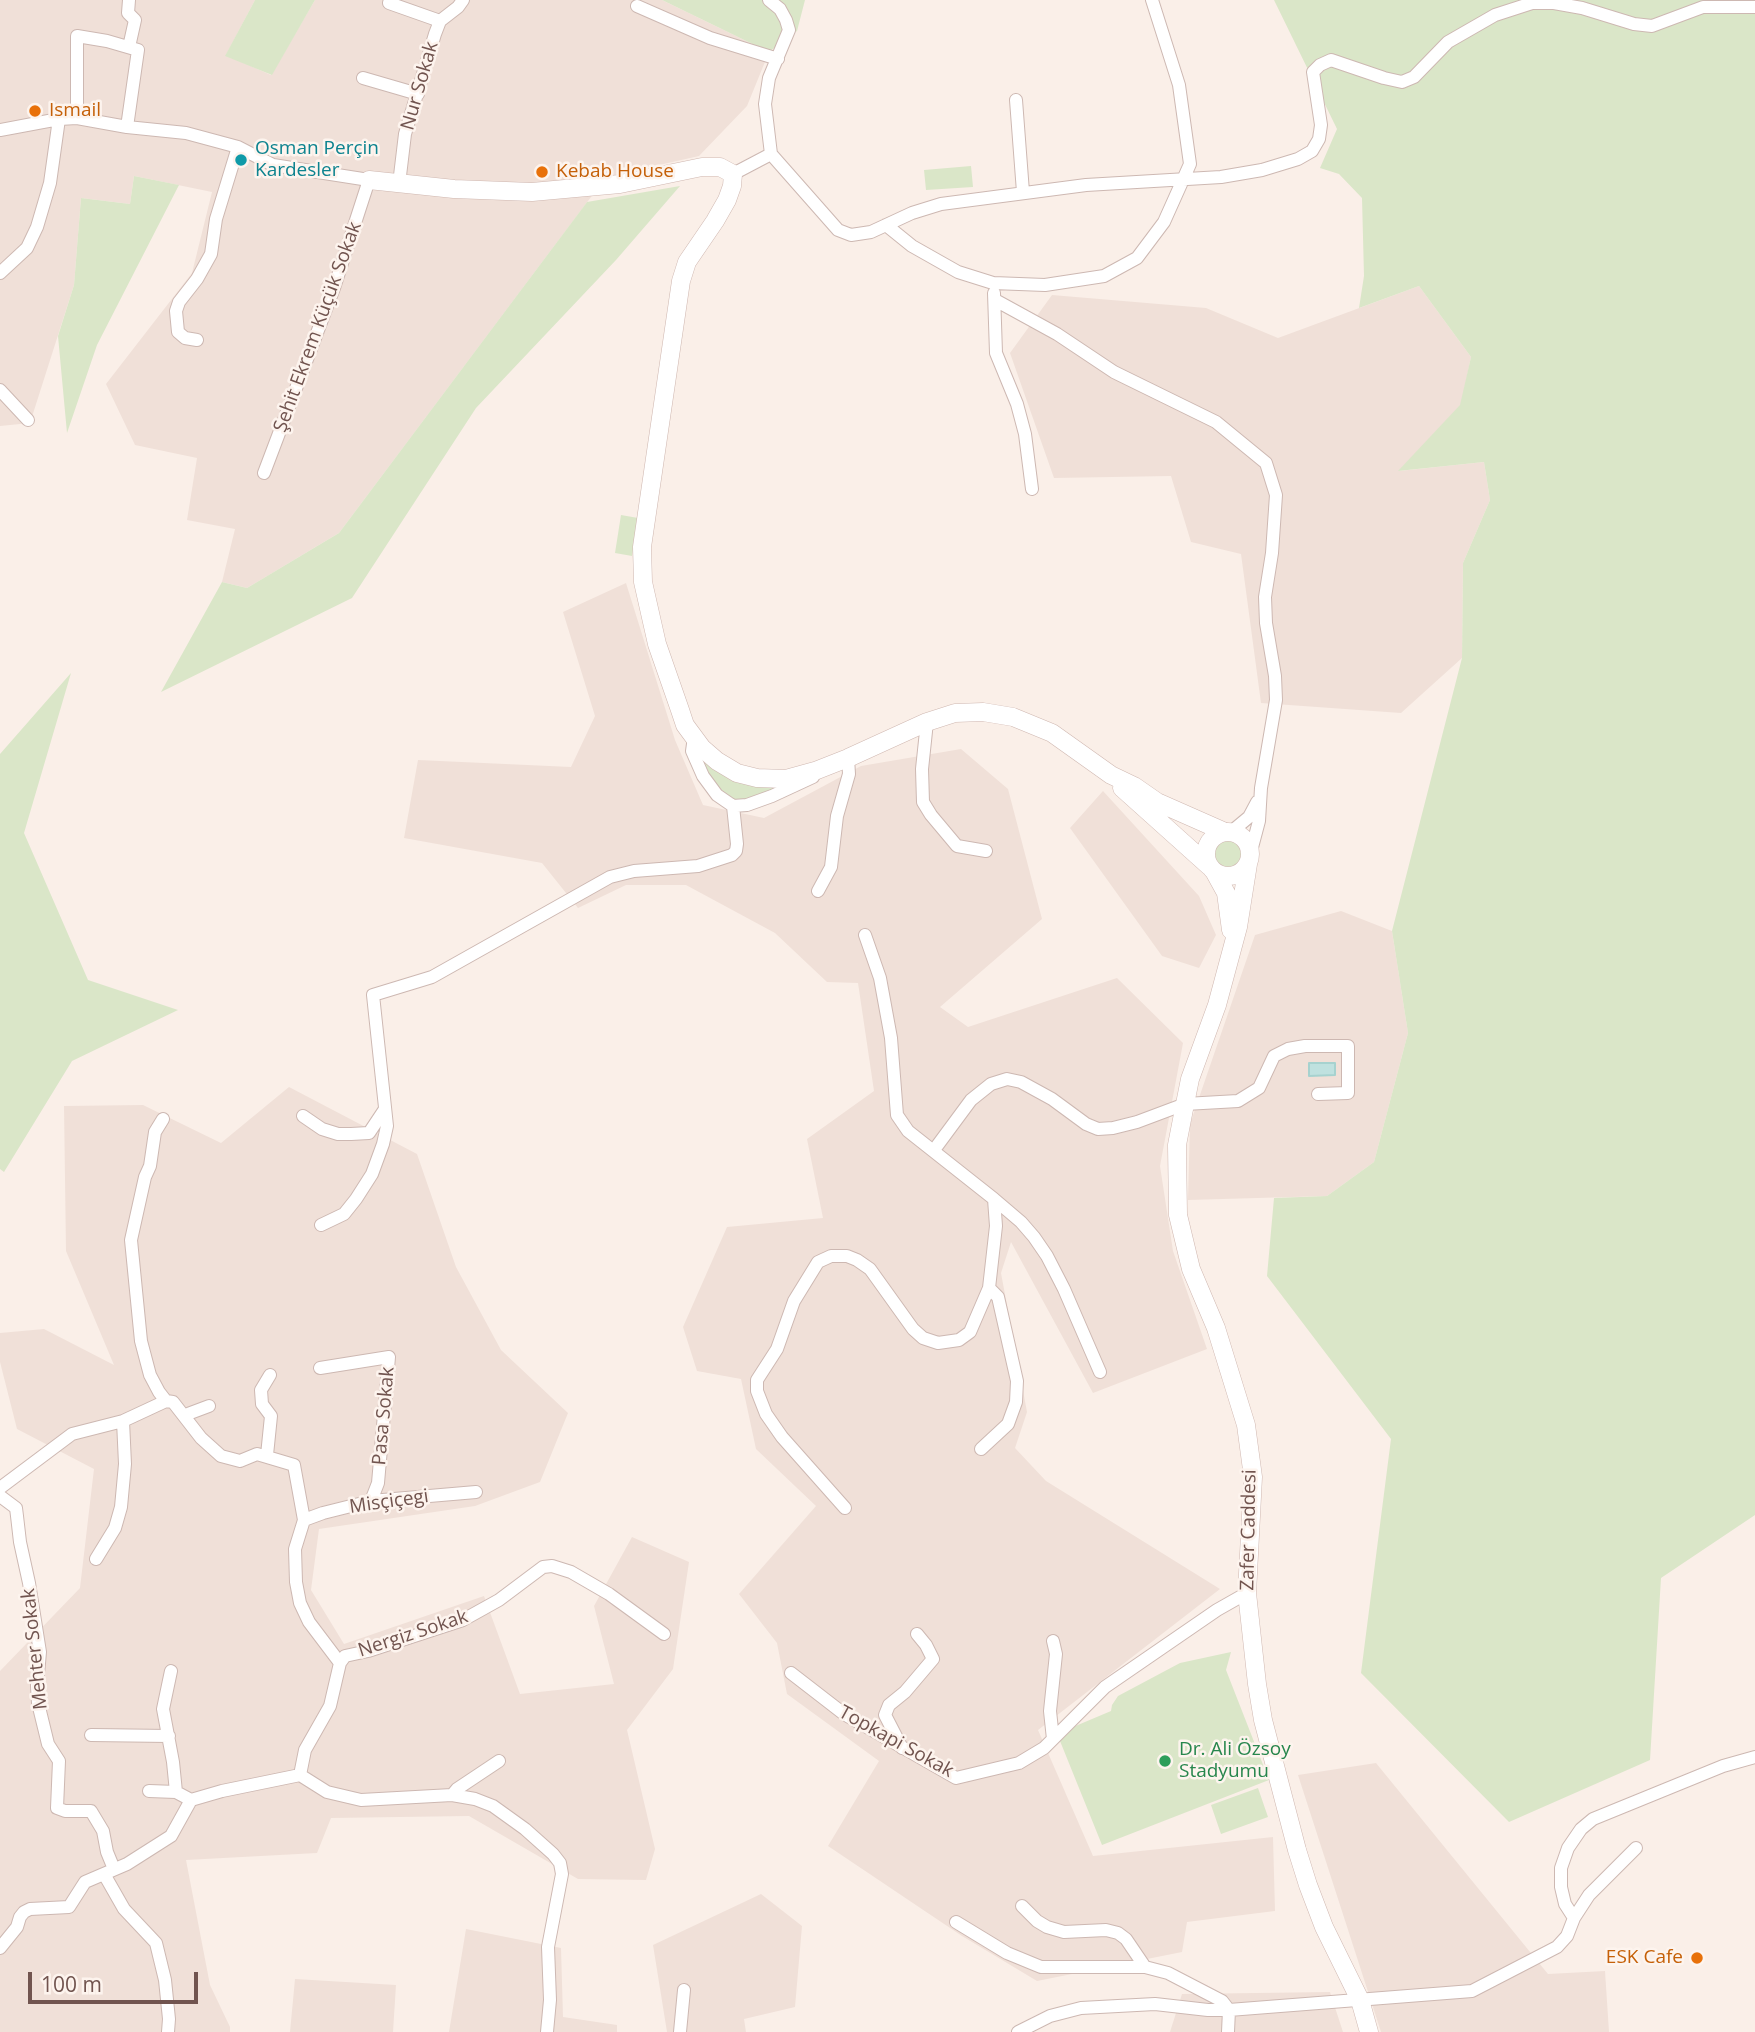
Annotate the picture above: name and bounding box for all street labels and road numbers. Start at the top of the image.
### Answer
street label: Nur Sokak [396,39,444,133]
street label: Şehit Ekrem Küçük Sokak [269,219,367,435]
street label: Pasa Sokak [368,1366,400,1466]
street label: Zafer Caddesi [1237,1469,1261,1591]
street label: Misçiçegi [348,1485,430,1519]
street label: Mehter Sokak [17,1587,53,1711]
street label: Nergiz Sokak [355,1606,471,1662]
street label: Topkapi Sokak [835,1701,957,1783]

